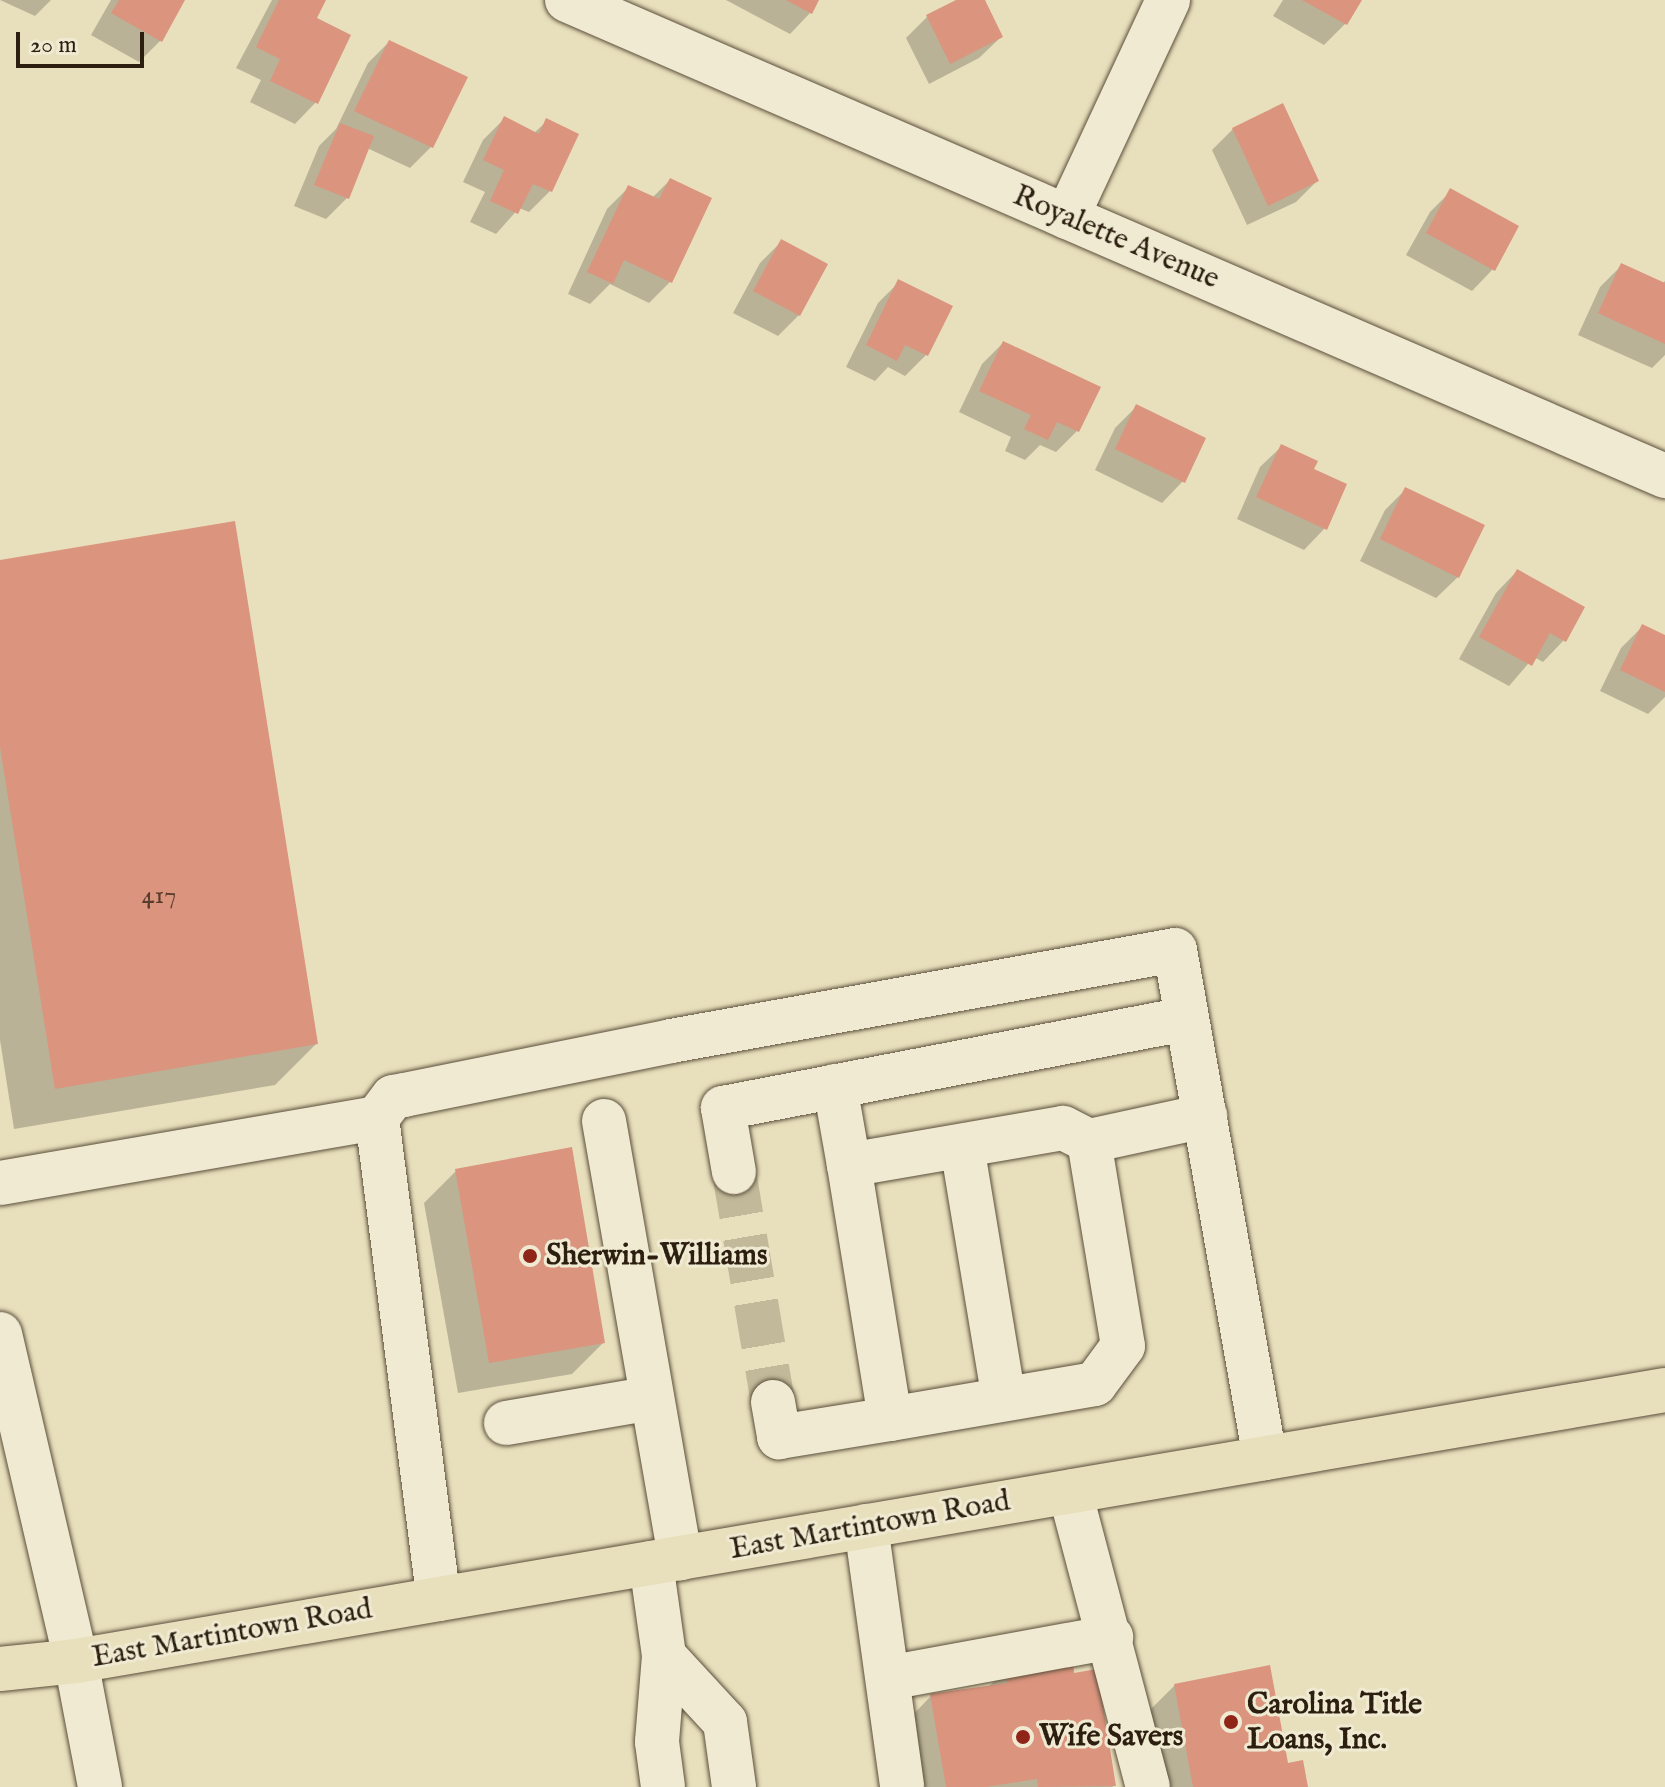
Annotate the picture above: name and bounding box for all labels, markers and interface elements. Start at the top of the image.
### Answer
scale bar [20,16,148,66]
text: 20 m [30,30,77,61]
street label: Royalette Avenue [1007,178,1225,298]
house number: 417 [142,880,176,912]
place label: Sherwin-Williams [546,1238,767,1274]
marker: Sherwin-Williams [521,1247,539,1265]
street label: East Martintown Road [727,1484,1013,1568]
street label: East Martintown Road [89,1592,375,1676]
place label: Carolina Title Loans, Inc. [1247,1687,1422,1758]
marker: Carolina Title Loans, Inc. [1222,1713,1240,1731]
place label: Wife Savers [1039,1719,1183,1755]
marker: Wife Savers [1014,1728,1032,1746]

